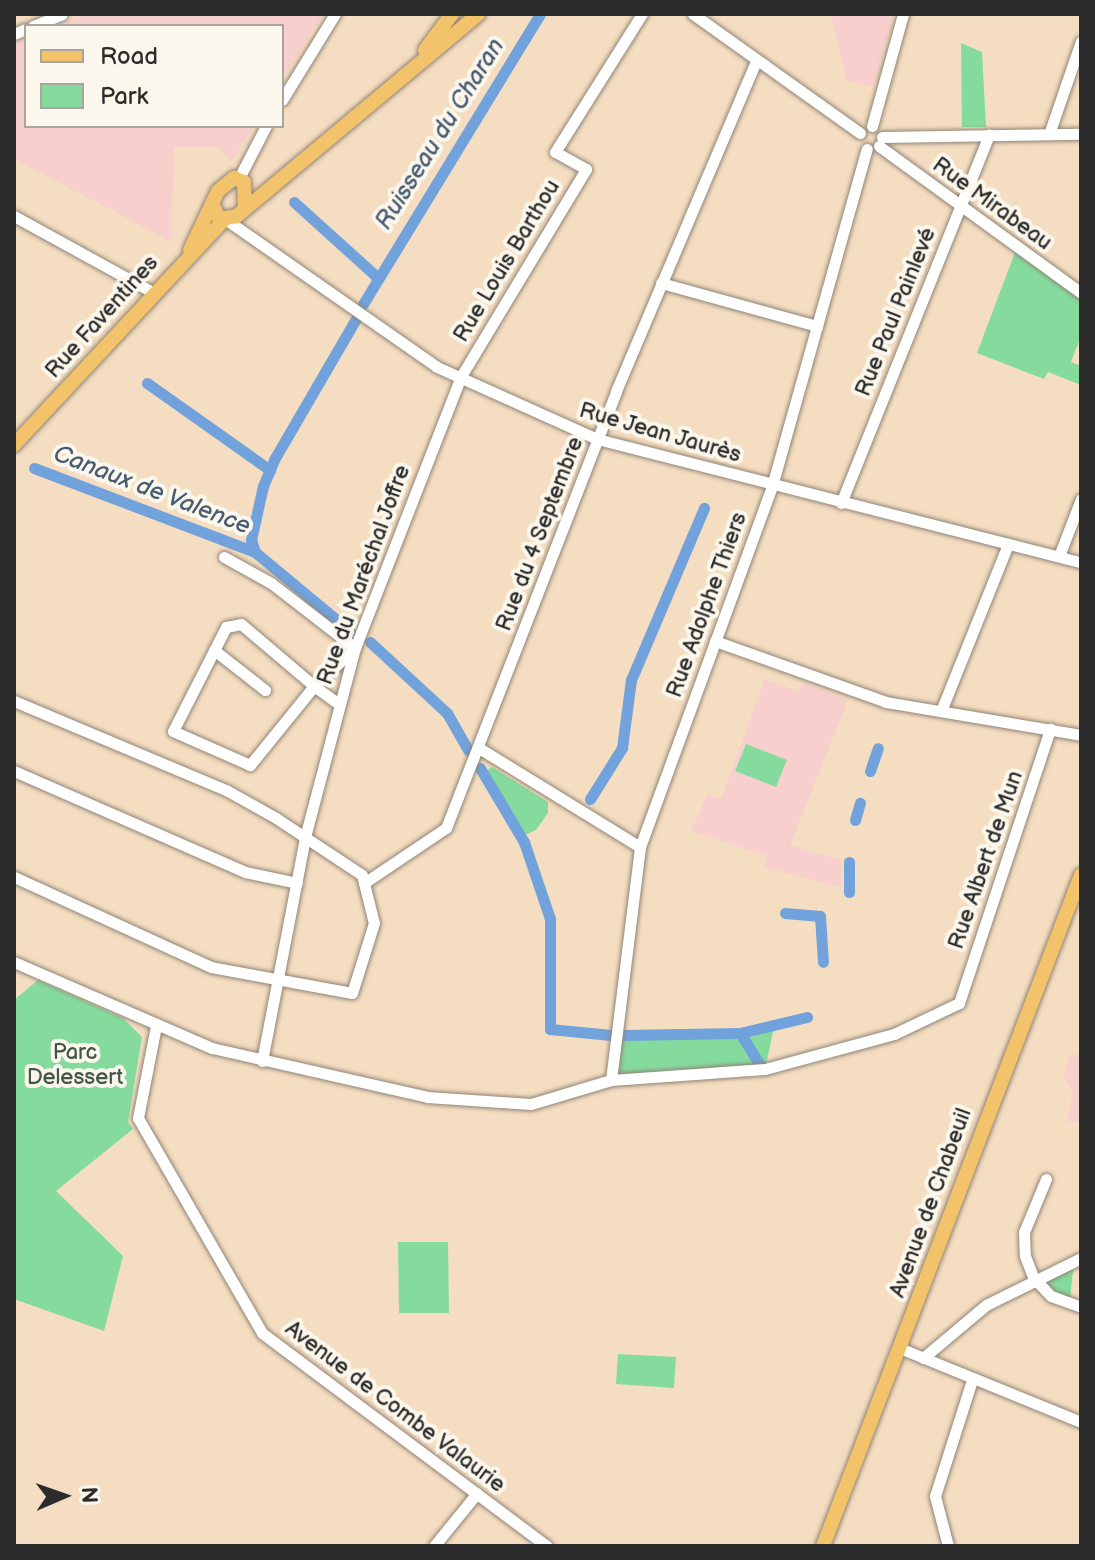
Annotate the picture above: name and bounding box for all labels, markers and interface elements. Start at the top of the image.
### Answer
legend [24,24,284,128]
water label: Ruisseau du Charan [370,33,510,235]
text: Road [100,42,158,71]
text: Park [100,82,148,111]
street label: Rue Mirabeau [927,152,1057,256]
street label: Rue Louis Barthou [448,175,566,347]
street label: Rue Paul Painlevé [850,224,942,400]
street label: Rue Faventines [40,250,164,384]
street label: Rue Jean Jaurès [575,397,745,469]
street label: Rue du 4 Septembre [491,433,589,635]
water label: Canaux de Valence [49,439,255,541]
street label: Rue du Maréchal Joffre [312,461,416,689]
street label: Rue Adolphe Thiers [661,509,753,701]
street label: Rue Albert de Mun [943,767,1029,953]
park label: Parc Delessert [27,1039,123,1090]
street label: Avenue de Chabeuil [885,1105,977,1301]
street label: Avenue de Combe Valaurie [280,1315,510,1499]
north arrow [24,1456,104,1536]
text: N [75,1486,102,1504]

